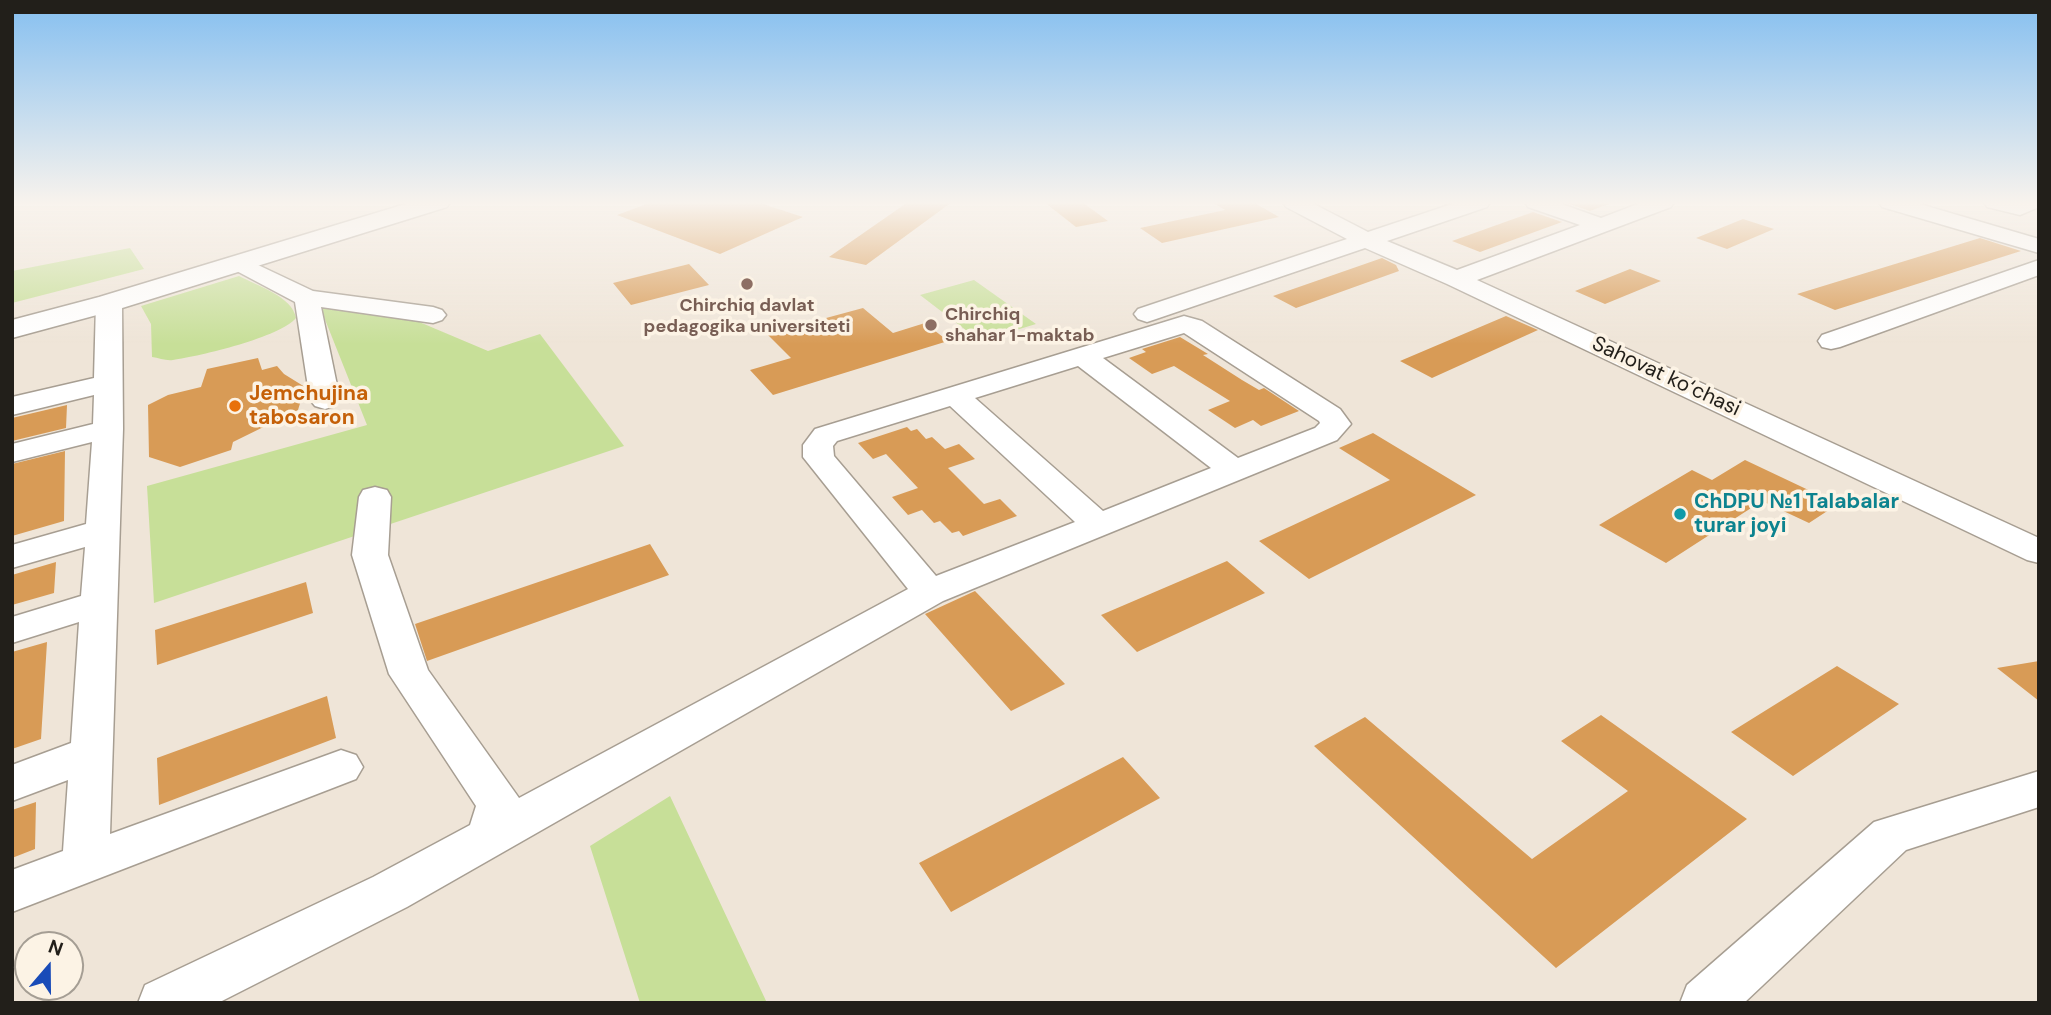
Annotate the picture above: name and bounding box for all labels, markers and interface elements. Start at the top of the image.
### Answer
marker: Chirchiq davlat pedagogika universiteti [739,276,755,292]
place label: Chirchiq davlat pedagogika universiteti [644,295,850,338]
place label: Chirchiq shahar 1-maktab [945,304,1094,346]
marker: Chirchiq shahar 1-maktab [923,317,939,333]
street label: Sahovat ko‘chasi [1588,332,1744,422]
place label: Jemchujina tabosaron [249,381,368,431]
marker: Jemchujina tabosaron [227,398,243,414]
place label: ChDPU №1 Talabalar turar joyi [1694,489,1899,539]
marker: ChDPU №1 Talabalar turar joyi [1672,506,1688,522]
north arrow [14,931,84,1001]
text: N [45,934,66,962]

